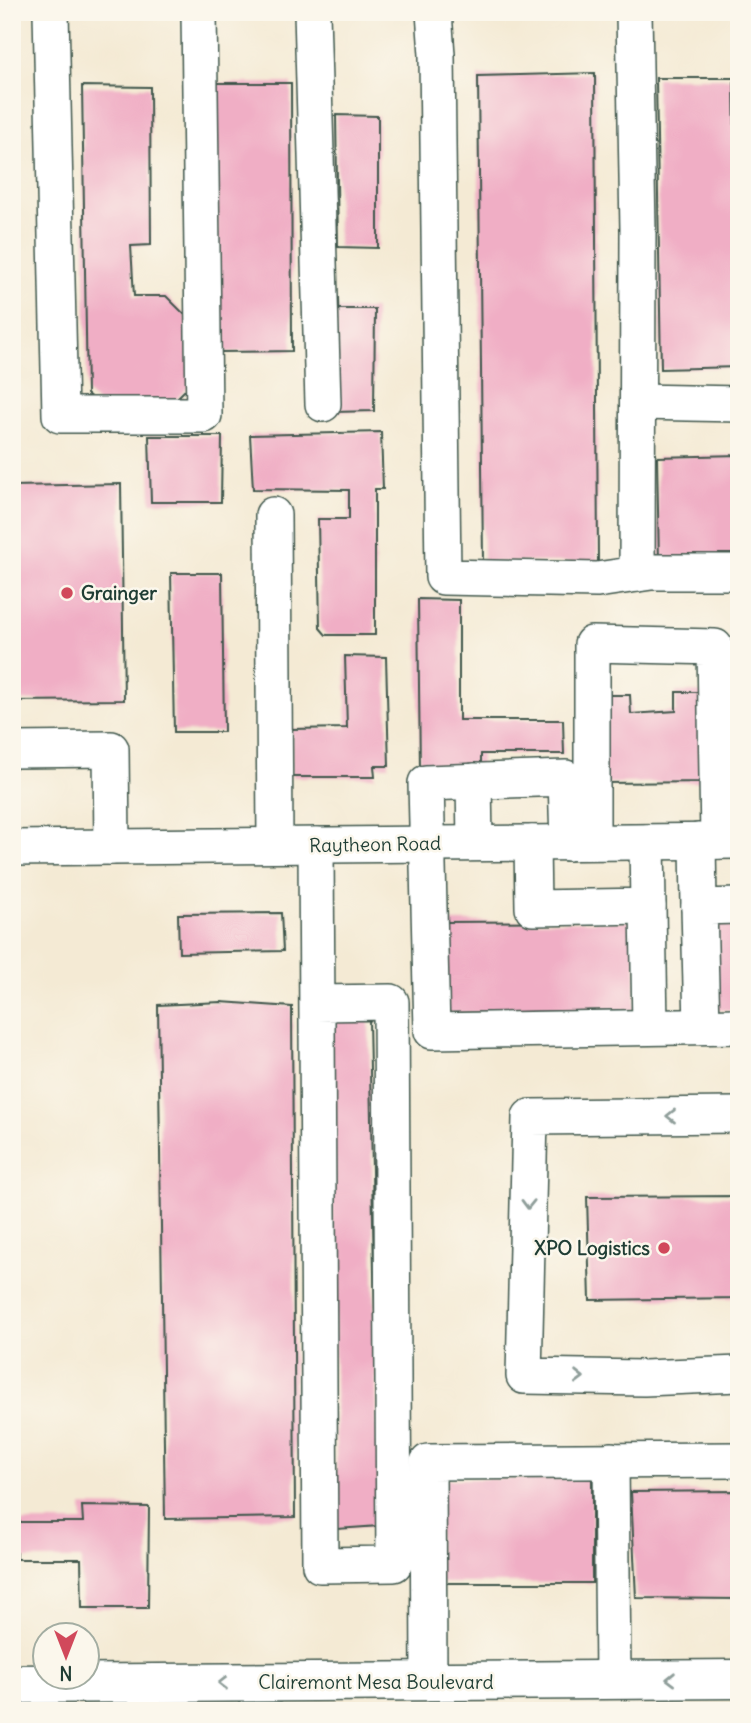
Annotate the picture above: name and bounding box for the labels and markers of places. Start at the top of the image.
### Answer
place label: Grainger [81,581,157,605]
marker: Grainger [59,585,75,601]
place label: XPO Logistics [534,1236,650,1260]
marker: XPO Logistics [656,1240,672,1256]

